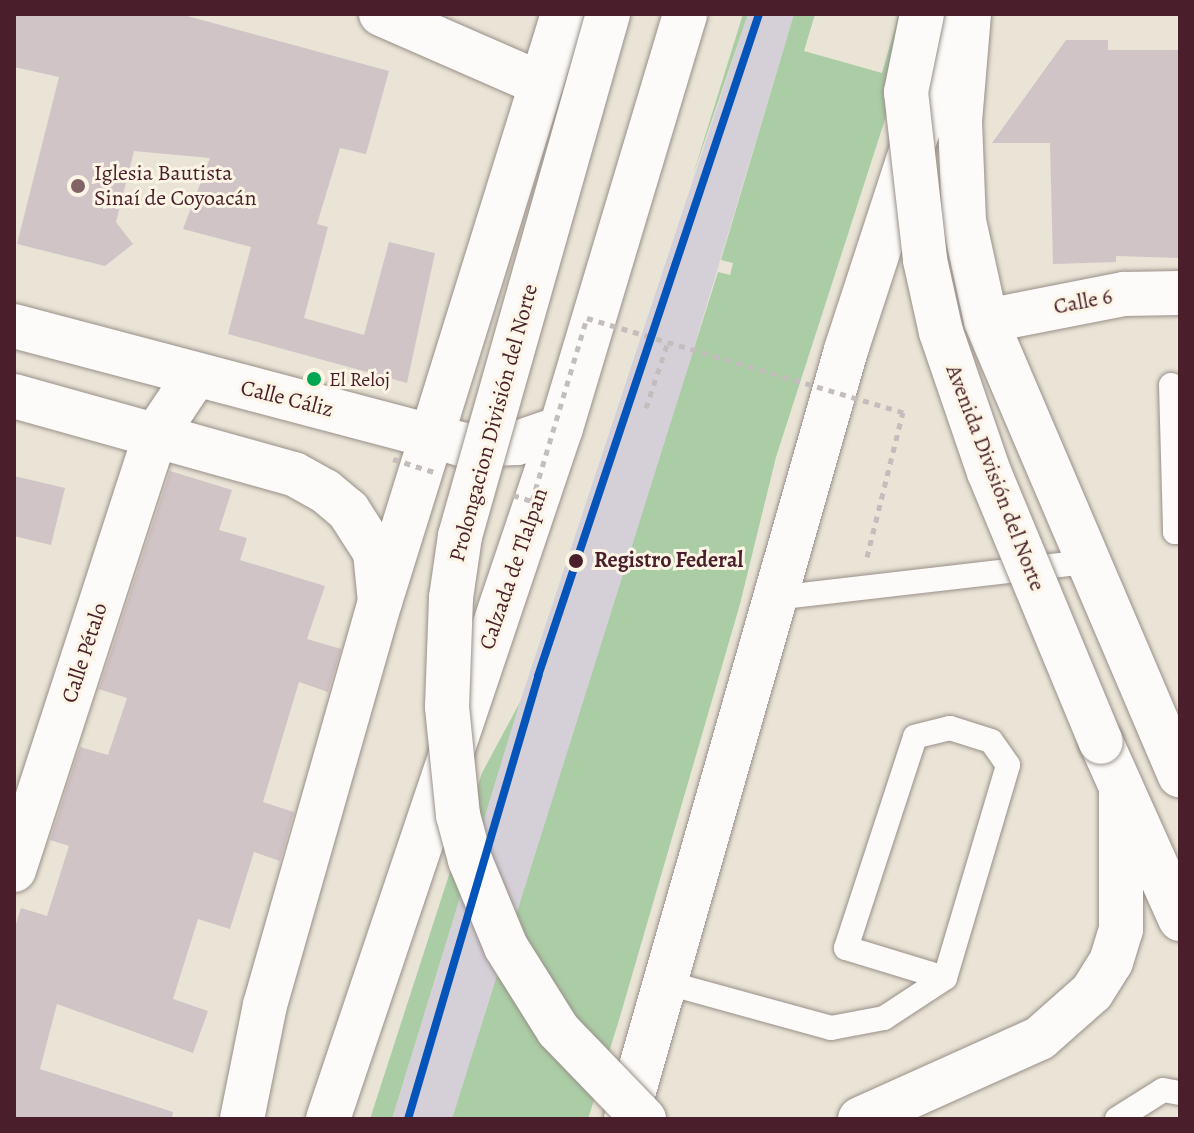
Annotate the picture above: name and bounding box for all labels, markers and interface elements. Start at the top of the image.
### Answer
place label: Iglesia Bautista Sinaí de Coyoacán [94,160,257,212]
marker: Iglesia Bautista Sinaí de Coyoacán [69,177,87,195]
street label: Prolongacion División del Norte [444,281,544,565]
street label: Calle 6 [1051,283,1115,321]
street label: Avenida División del Norte [940,361,1050,595]
place label: El Reloj [329,367,390,391]
marker: El Reloj [306,371,322,387]
street label: Calle Cáliz [238,375,336,423]
street label: Calzada de Tlalpan [474,485,554,653]
place label: Registro Federal [594,548,743,574]
marker: Registro Federal [565,550,587,572]
street label: Calle Pétalo [56,600,114,706]

